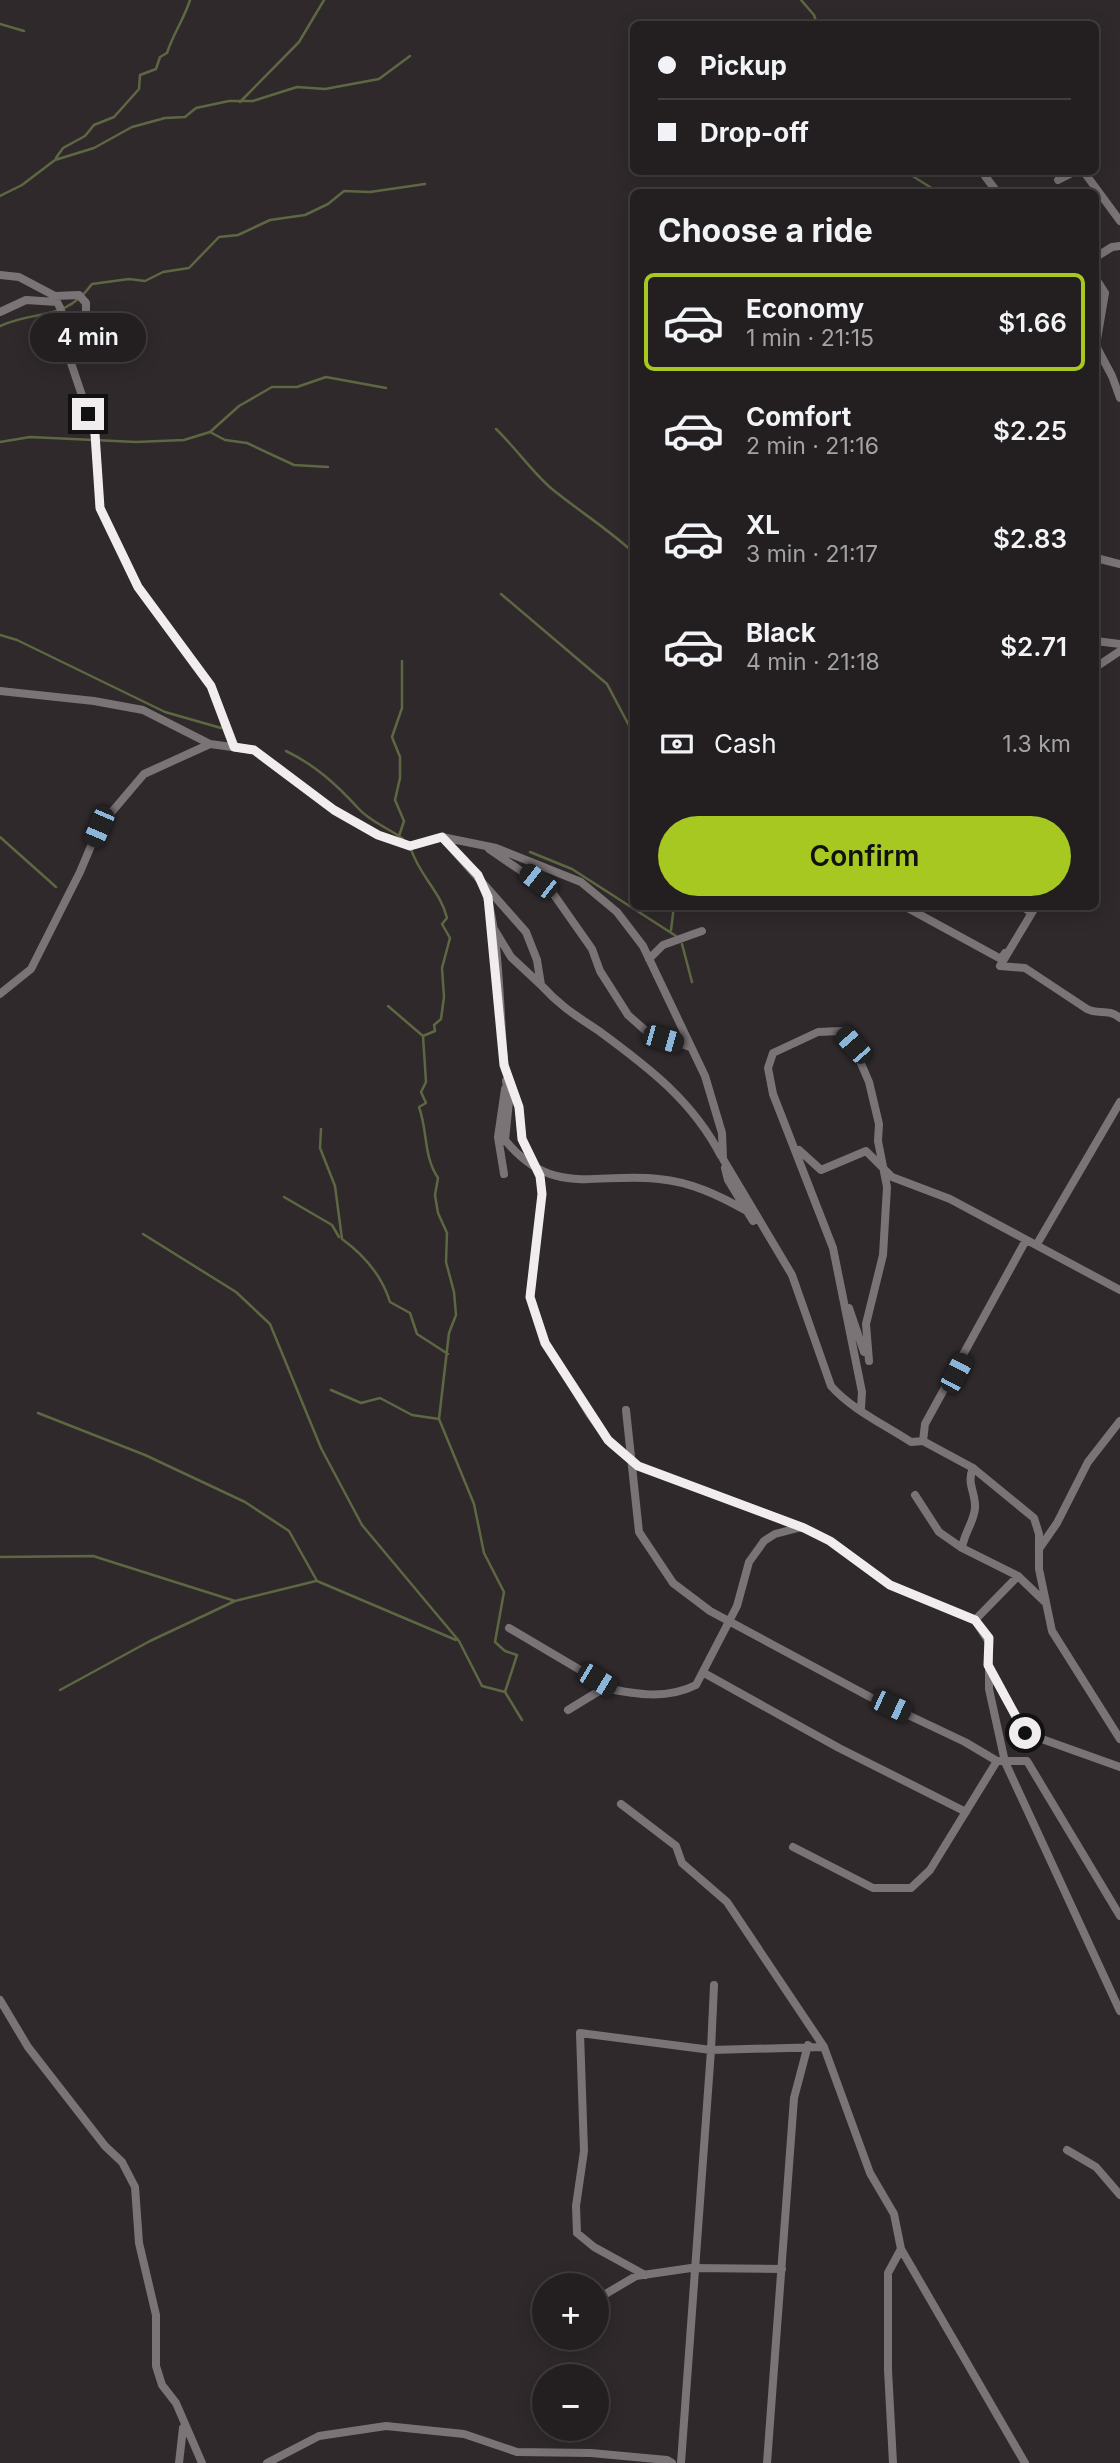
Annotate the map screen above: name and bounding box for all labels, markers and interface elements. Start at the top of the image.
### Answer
text: Pickup [700,50,787,81]
text: Drop-off [700,117,809,148]
text: Choose a ride [658,211,873,250]
icon: car [662,291,725,354]
text: Economy [746,293,864,324]
text: $1.66 [998,307,1067,338]
callout: 4 min [30,312,146,362]
text: 4 min [57,323,119,351]
text: 1 min · 21:15 [746,324,874,352]
route end [72,398,104,430]
icon: car [662,399,725,462]
text: Comfort [746,401,851,432]
text: $2.25 [993,415,1067,446]
text: 2 min · 21:16 [746,432,879,460]
icon: car [662,507,725,570]
text: XL [746,509,780,540]
text: $2.83 [993,523,1067,554]
text: 3 min · 21:17 [746,540,878,568]
icon: car [662,615,725,678]
text: Black [746,617,816,648]
text: $2.71 [1000,631,1067,662]
text: 4 min · 21:18 [746,648,880,676]
icon: cash [658,725,696,763]
text: Cash [714,728,777,759]
text: 1.3 km [1002,730,1071,758]
car [82,804,117,850]
button: Confirm [658,816,1071,896]
car [515,860,562,902]
car [832,1022,875,1068]
car [640,1023,687,1055]
car [937,1350,976,1396]
car [574,1660,621,1700]
car [868,1688,915,1724]
route start [1009,1717,1041,1749]
map controls [532,2273,609,2441]
button: + [532,2273,609,2350]
button: − [532,2364,609,2441]

